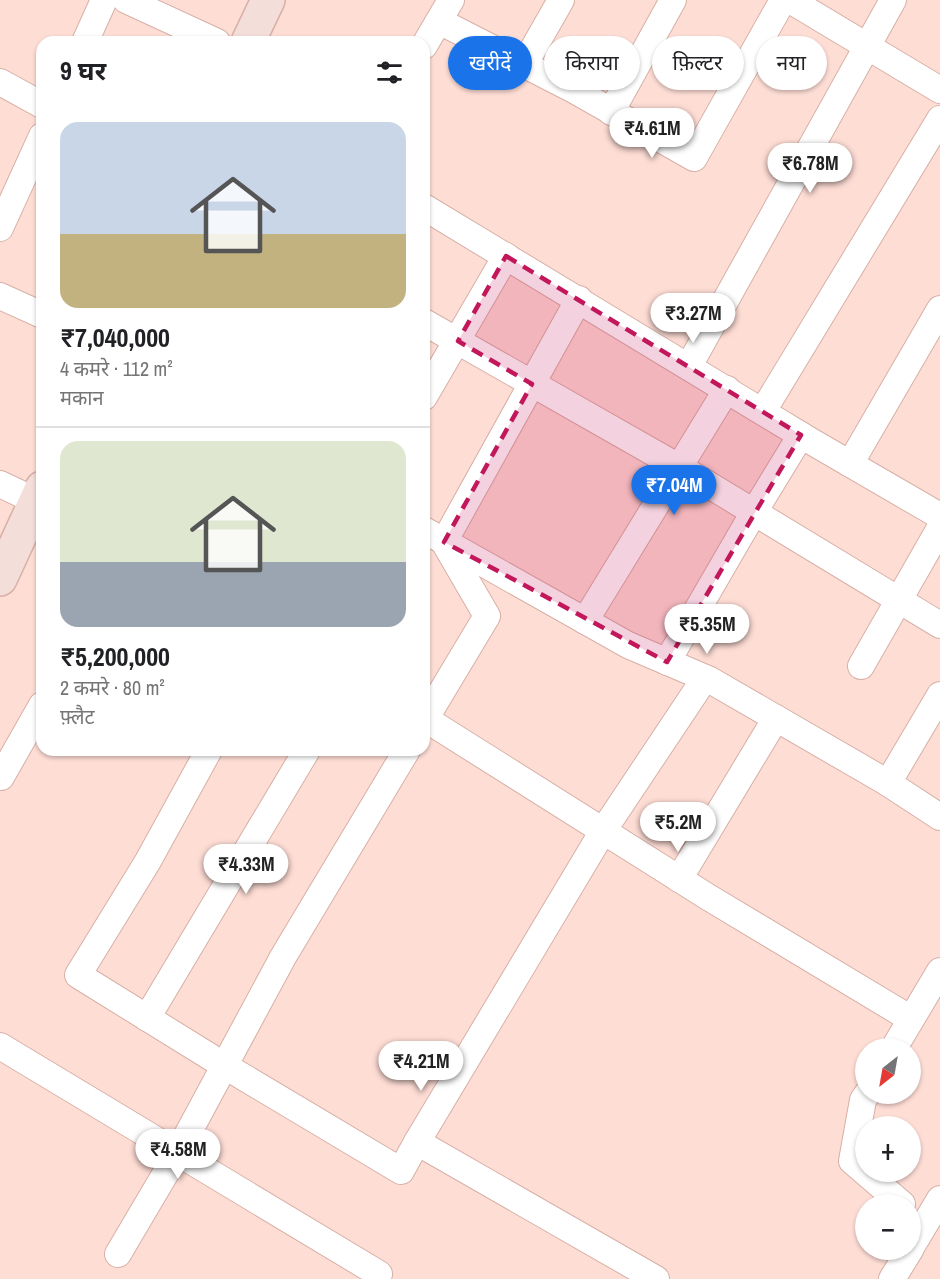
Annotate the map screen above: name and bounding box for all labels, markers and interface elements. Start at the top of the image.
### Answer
chip: खरीदें [448,36,532,90]
chip: किराया [544,36,640,90]
chip: फ़िल्टर [652,36,744,90]
chip: नया [756,36,827,90]
text: 9 घर [60,53,106,88]
icon: filters [373,56,406,89]
pin: ₹4.61M [603,108,701,159]
text: ₹4.61M [623,114,681,141]
pin: ₹6.78M [761,143,859,194]
text: ₹6.78M [781,149,839,176]
icon: home [179,161,287,269]
pin: ₹3.27M [644,293,742,344]
text: ₹3.27M [664,299,722,326]
text: ₹7,040,000 [60,320,170,355]
text: 4 कमरे · 112 m² [60,355,173,382]
text: मकान [60,384,104,411]
pin: ₹7.04M [625,465,723,516]
text: ₹7.04M [645,471,703,498]
icon: home [179,480,287,588]
pin: ₹5.35M [658,604,756,655]
text: ₹5.35M [678,610,736,637]
text: ₹5,200,000 [60,639,170,674]
text: 2 कमरे · 80 m² [60,674,165,701]
text: फ़्लैट [60,703,95,730]
pin: ₹5.2M [636,802,720,853]
text: ₹5.2M [654,808,702,835]
pin: ₹4.33M [197,844,295,895]
text: ₹4.33M [217,850,275,877]
north arrow [855,1038,921,1104]
map controls [855,1038,921,1260]
pin: ₹4.21M [372,1041,470,1092]
text: ₹4.21M [392,1047,450,1074]
button: + [855,1116,921,1182]
pin: ₹4.58M [129,1129,227,1180]
text: ₹4.58M [149,1135,207,1162]
button: − [855,1194,921,1260]

